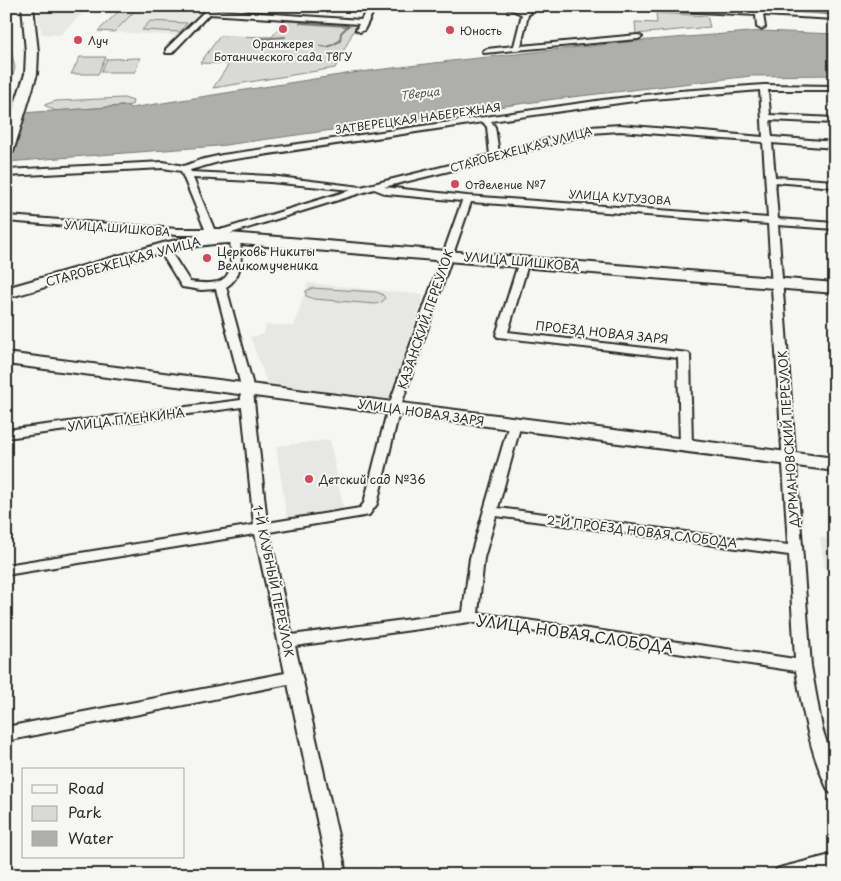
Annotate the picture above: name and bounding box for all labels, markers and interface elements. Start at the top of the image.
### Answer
place label: Юность [460,22,502,39]
marker: Оранжерея Ботанического сада ТвГУ [277,23,289,35]
marker: Юность [444,24,456,36]
place label: Луч [88,32,109,49]
marker: Луч [72,34,84,46]
place label: Оранжерея Ботанического сада ТвГУ [214,35,352,65]
water label: Тверца [399,82,441,104]
street label: ЗАТВЕРЕЦКАЯ НАБЕРЕЖНАЯ [334,98,502,138]
street label: СТАРОБЕЖЕЦКАЯ УЛИЦА [448,122,594,176]
place label: Отделение №7 [465,176,546,193]
marker: Отделение №7 [449,178,461,190]
street label: УЛИЦА КУТУЗОВА [568,185,672,209]
street label: УЛИЦА ШИШКОВА [63,216,171,240]
street label: СТАРОБЕЖЕЦКАЯ УЛИЦА [44,232,202,290]
place label: Церковь Никиты Великомученика [217,242,319,274]
street label: КАЗАНСКИЙ ПЕРЕУЛОК [393,246,457,391]
street label: УЛИЦА ШИШКОВА [463,247,581,275]
marker: Церковь Никиты Великомученика [201,252,213,264]
street label: ПРОЕЗД НОВАЯ ЗАРЯ [535,316,669,348]
street label: ДУРМАНОВСКИЙ ПЕРЕУЛОК [773,350,803,529]
street label: УЛИЦА НОВАЯ ЗАРЯ [357,394,485,430]
street label: УЛИЦА ПЛЕНКИНА [66,403,186,435]
place label: Детский сад №36 [318,470,426,488]
marker: Детский сад №36 [303,473,315,485]
street label: 1-Й КЛУБНЫЙ ПЕРЕУЛОК [249,504,299,659]
street label: 2-Й ПРОЕЗД НОВАЯ СЛОБОДА [546,510,738,552]
street label: УЛИЦА НОВАЯ СЛОБОДА [475,608,675,658]
legend [22,768,185,858]
text: Road [68,776,104,799]
text: Park [68,800,102,823]
text: Water [68,826,113,849]

